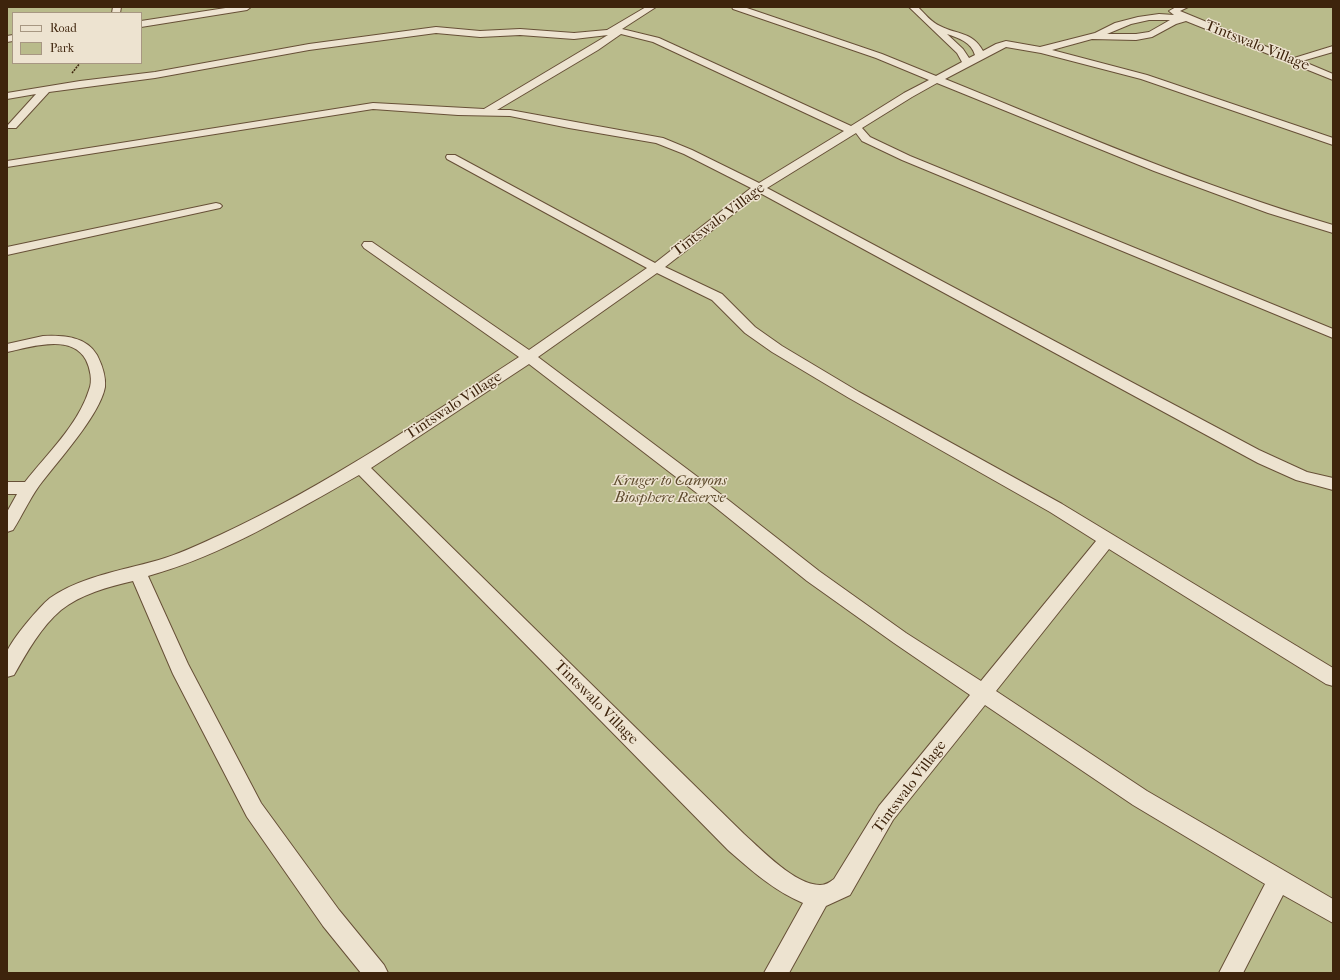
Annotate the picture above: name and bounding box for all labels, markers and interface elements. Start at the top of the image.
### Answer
legend [12,12,142,64]
street label: Tintswalo Village [1202,17,1312,75]
text: Road [50,21,77,35]
text: Park [50,41,74,55]
street label: Tintswalo Village [669,179,769,261]
street label: Tintswalo Village [402,368,506,444]
park label: Kruger to Canyons Biosphere Reserve [613,472,727,507]
street label: Tintswalo Village [550,657,642,749]
street label: Tintswalo Village [869,737,951,837]

